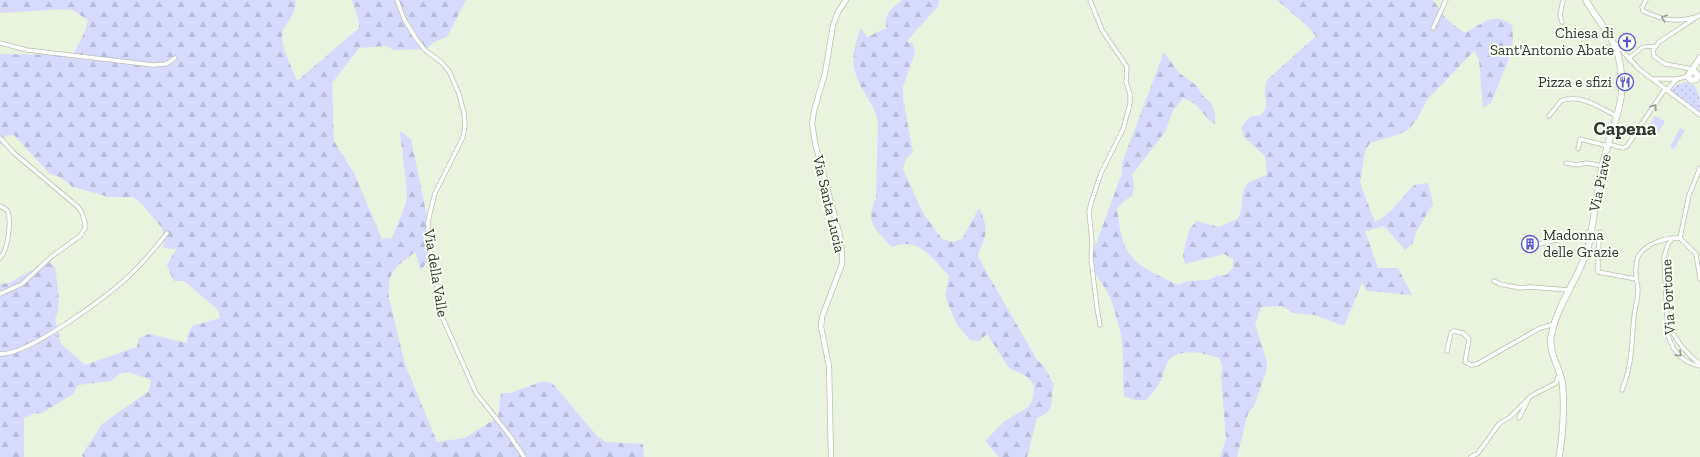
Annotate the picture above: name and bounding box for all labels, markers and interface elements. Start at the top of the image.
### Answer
one-way arrow [1661,14,1668,23]
place label: Chiesa di Sant'Antonio Abate [1490,24,1614,59]
church icon: Chiesa di Sant'Antonio Abate [1617,32,1637,52]
restaurant icon: Pizza e sfizi [1615,72,1635,92]
place label: Pizza e sfizi [1538,73,1612,91]
one-way arrow [1649,104,1656,111]
district label: Capena [1594,117,1657,140]
street label: Via Santa Lucia [809,153,849,254]
street label: Via Piave [1585,153,1615,214]
place label: Madonna delle Grazie [1543,226,1619,261]
street label: Via della Valle [420,227,452,318]
building icon: Madonna delle Grazie [1520,234,1540,254]
street label: Via Portone [1657,259,1679,336]
one-way arrow [1674,350,1682,357]

